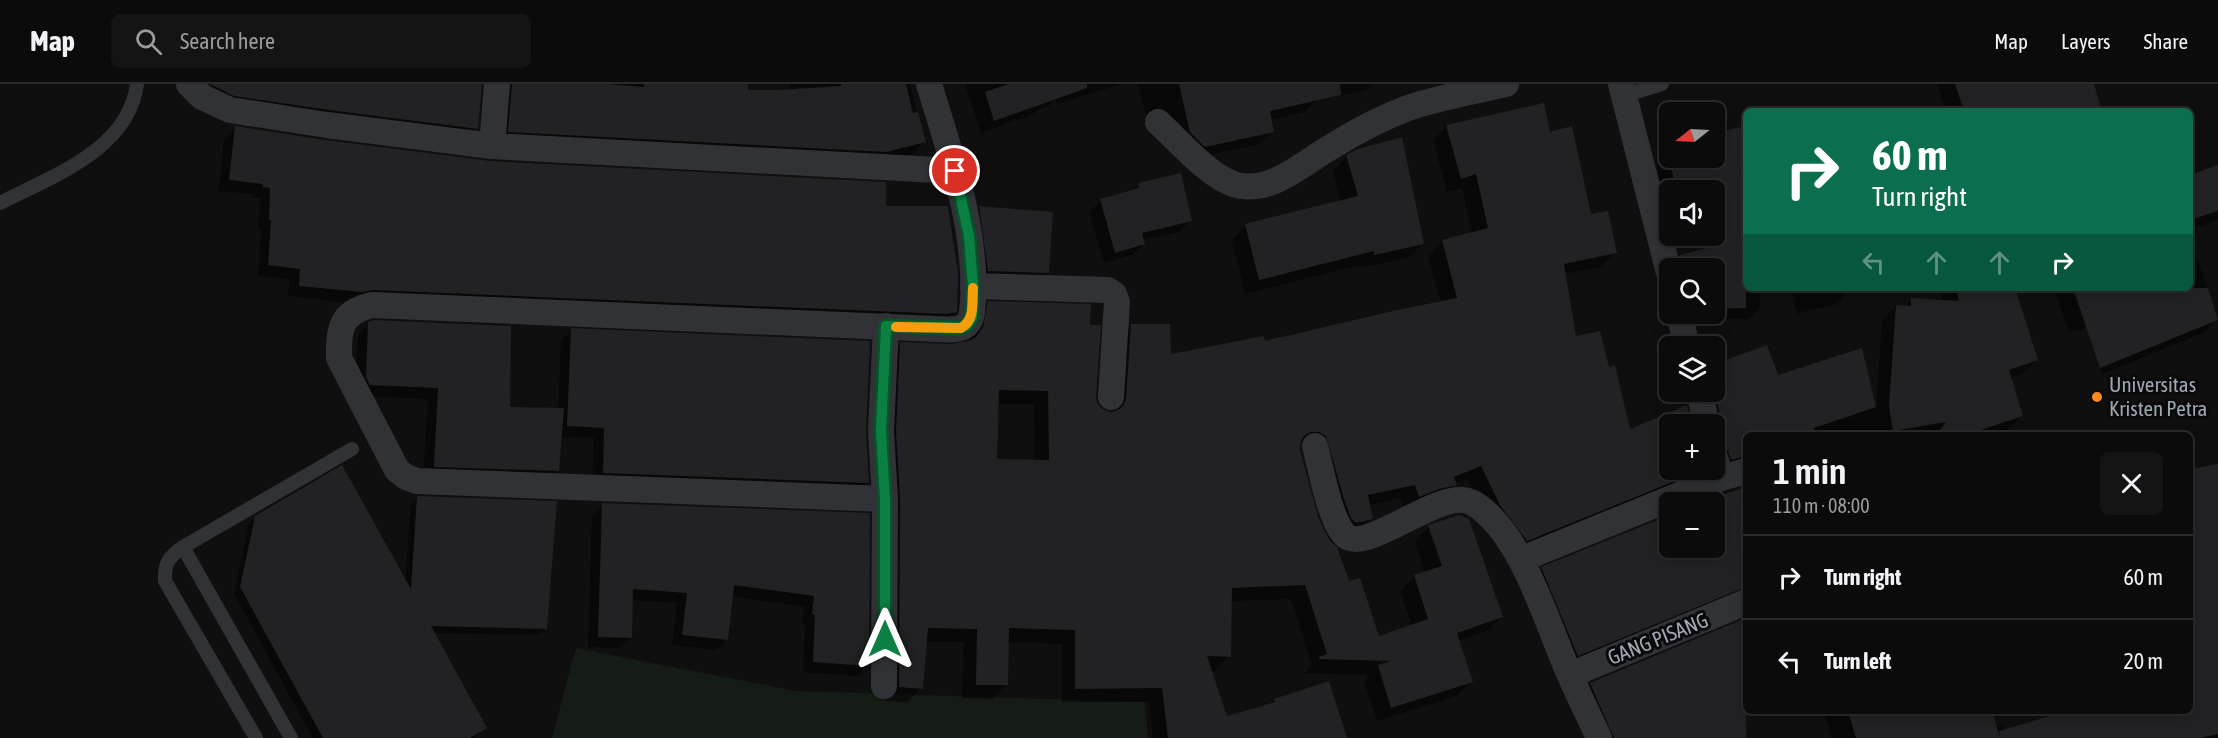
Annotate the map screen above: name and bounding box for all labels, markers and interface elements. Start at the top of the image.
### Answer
search box [111,14,531,68]
text: Map [30,25,75,57]
icon: search [132,25,165,58]
text: Search here [180,28,275,54]
text: Map [1994,29,2028,53]
text: Layers [2061,29,2111,53]
text: Share [2144,29,2188,53]
north arrow [1659,102,1725,168]
map controls [1659,102,1725,558]
text: 60 m [1872,131,1947,179]
icon: right [1773,132,1851,210]
pin [929,145,980,196]
icon: arrive [938,154,971,187]
button: sound [1659,180,1725,246]
text: Turn right [1872,181,1967,212]
icon: left [1857,246,1890,279]
icon: ahead [1920,246,1953,279]
icon: ahead [1983,246,2016,279]
icon: right [2046,246,2079,279]
button: search [1659,258,1725,324]
button: layers [1659,336,1725,402]
place label: Universitas Kristen Petra [2109,372,2207,420]
marker: Universitas Kristen Petra [2090,390,2104,404]
button: + [1659,414,1725,480]
text: 1 min [1773,450,1847,492]
button: close [2100,452,2163,515]
button: − [1659,492,1725,558]
text: 110 m · 08:00 [1773,494,1870,517]
icon: right [1773,561,1806,594]
text: Turn right [1824,564,1901,590]
text: 60 m [2123,564,2163,590]
position arrow [853,607,917,671]
street label: GANG PISANG [1604,607,1711,669]
icon: left [1773,645,1806,678]
text: Turn left [1824,648,1891,674]
text: 20 m [2123,648,2163,674]

